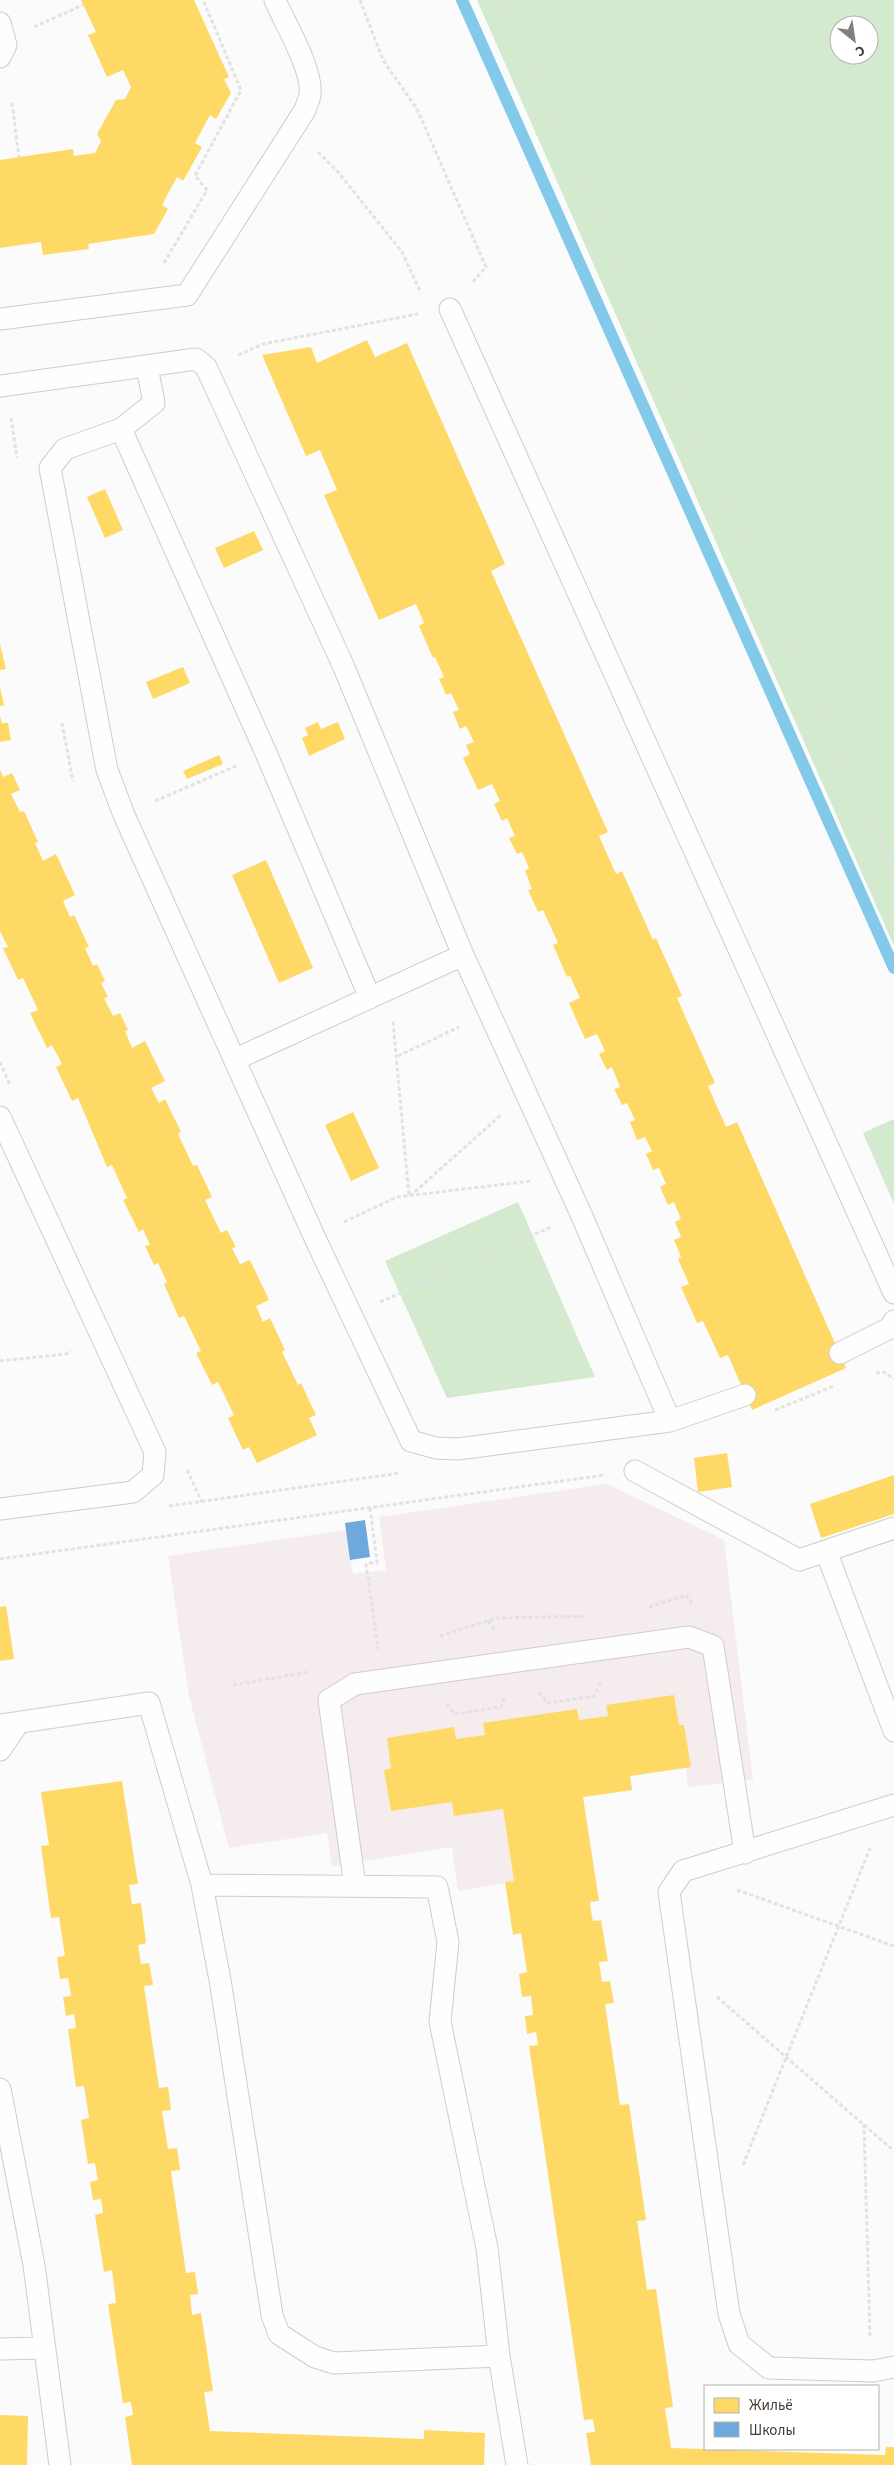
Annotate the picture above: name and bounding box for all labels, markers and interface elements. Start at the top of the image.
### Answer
north arrow [829,15,879,65]
text: С [851,40,869,61]
legend [704,2385,879,2450]
text: Жильё [749,2395,793,2416]
text: Школы [749,2420,796,2441]

